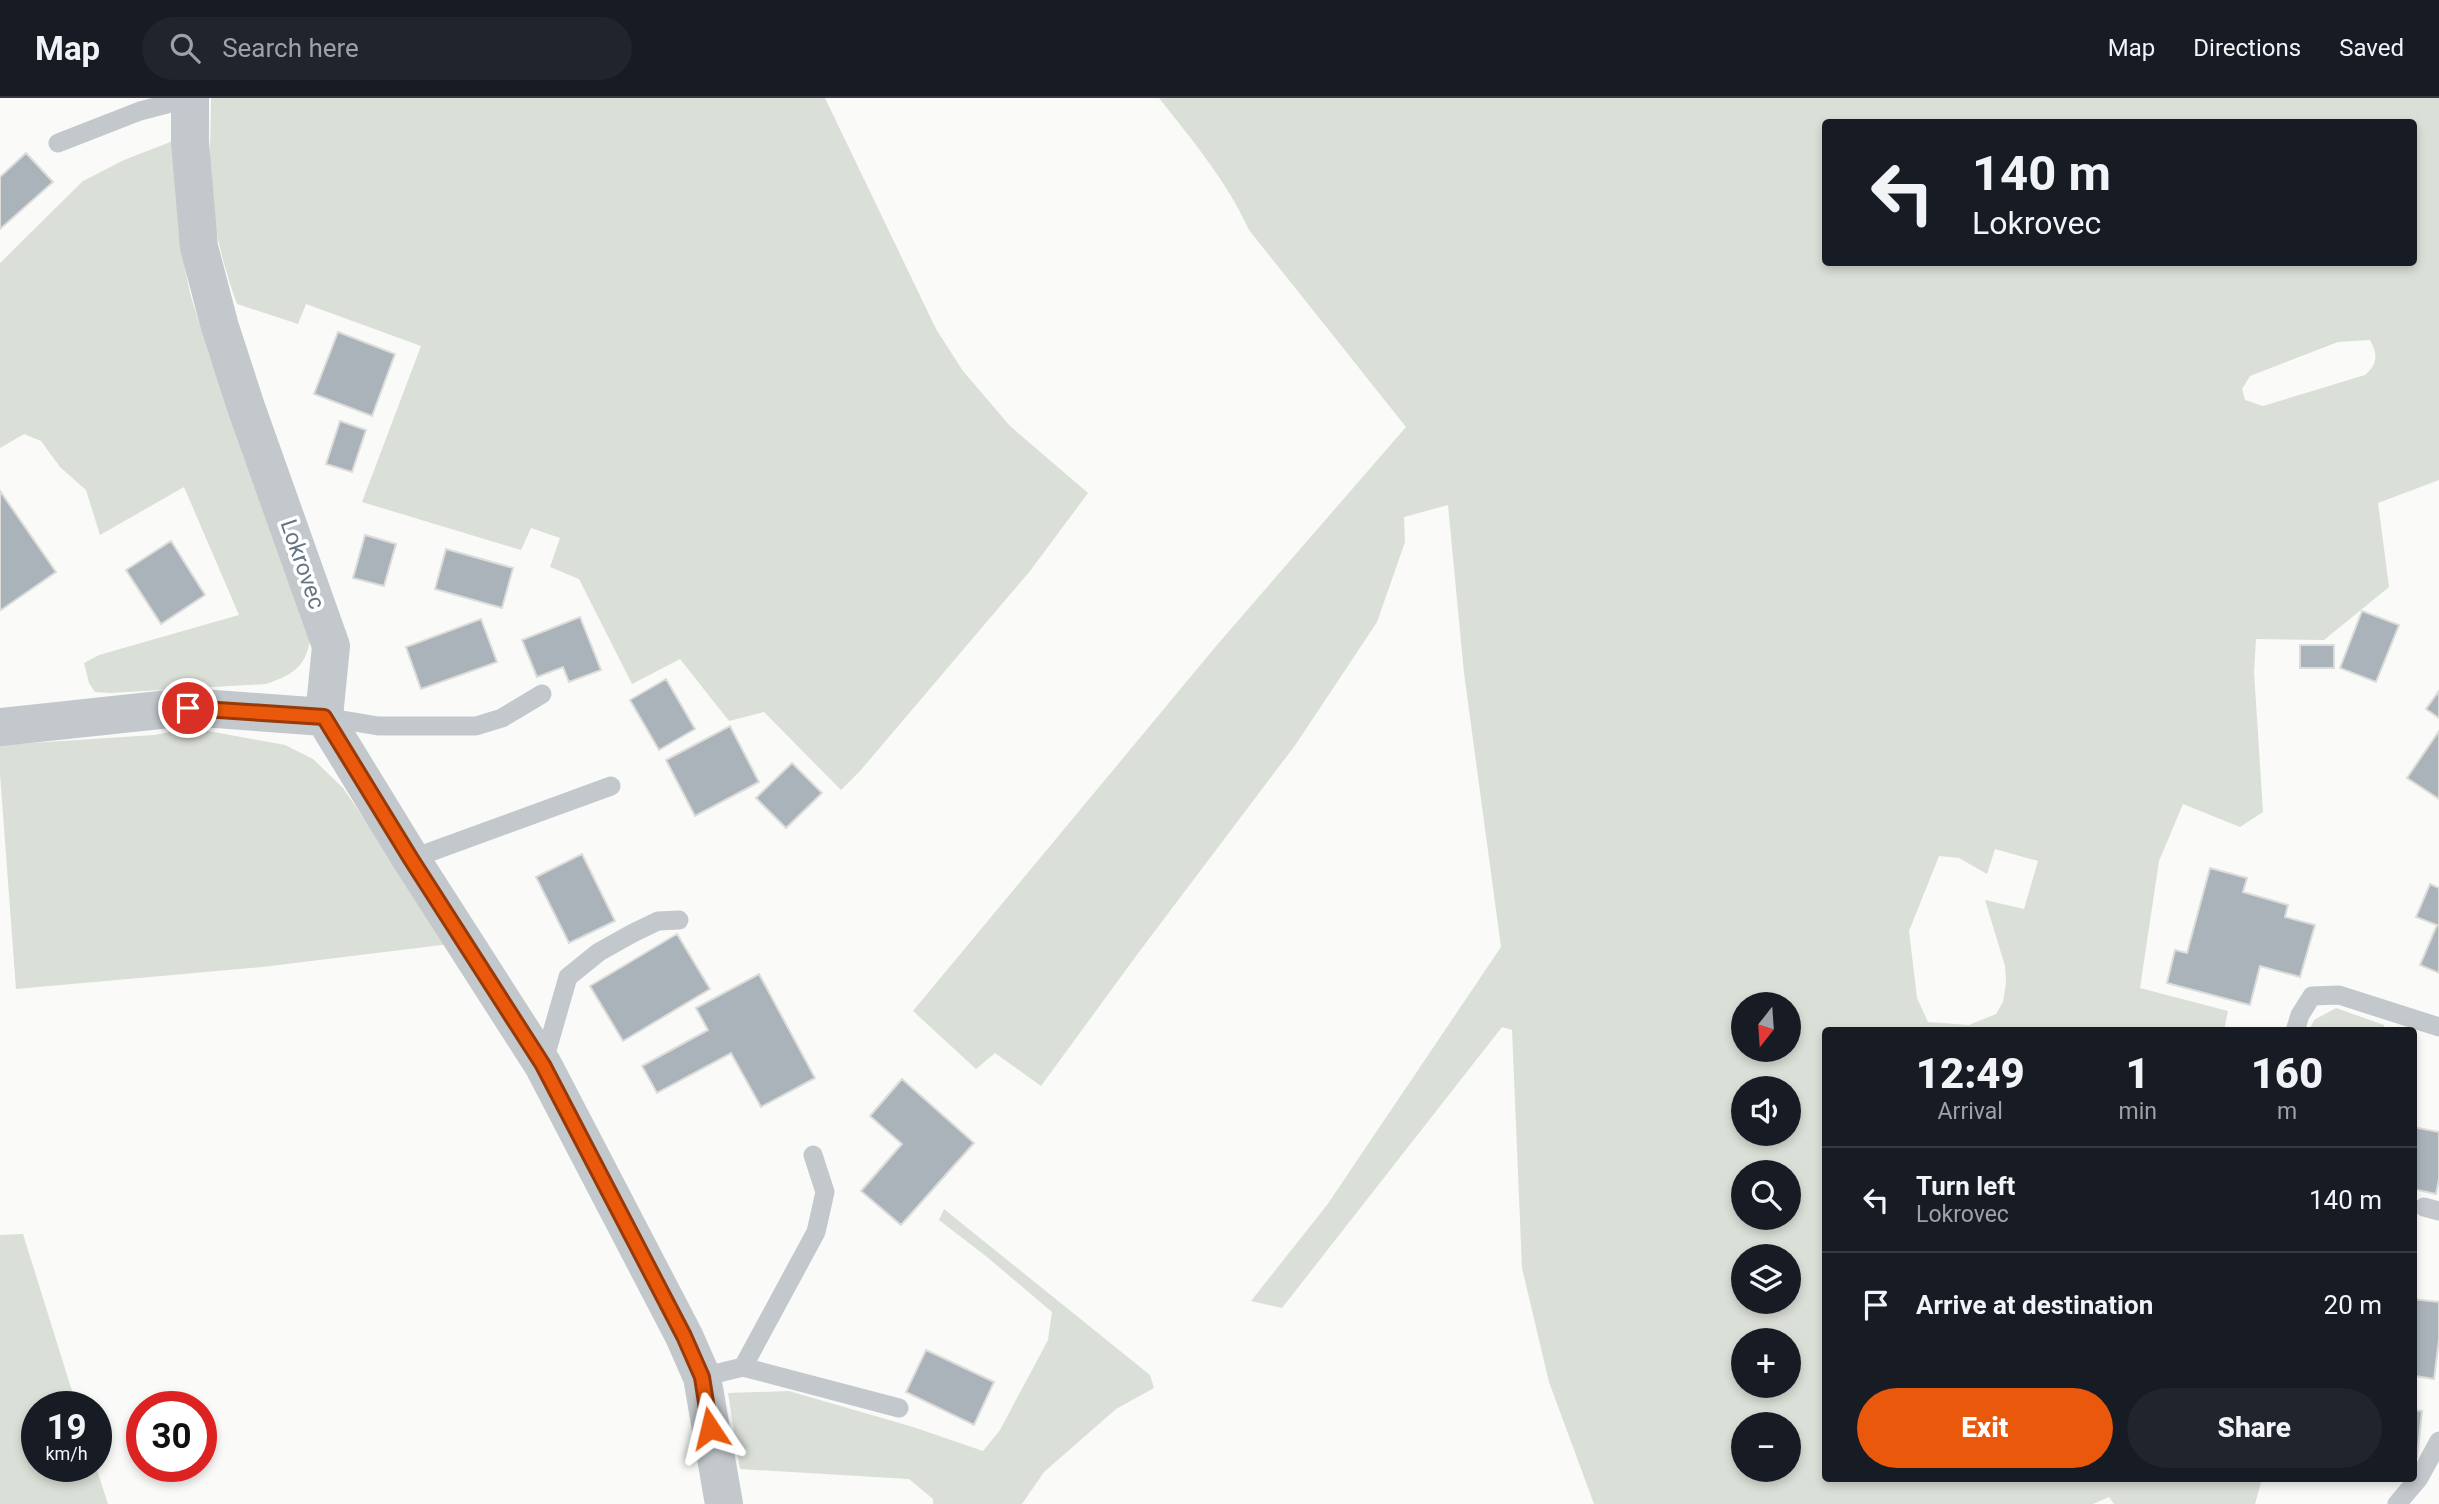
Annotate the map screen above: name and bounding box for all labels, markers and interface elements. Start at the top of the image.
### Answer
search box [142,17,632,80]
text: Map [35,29,100,68]
icon: search [166,29,204,67]
text: Search here [222,33,359,63]
text: Map [2108,34,2155,62]
text: Directions [2193,34,2301,62]
text: Saved [2339,34,2404,62]
text: 140 m [1972,145,2111,202]
icon: left [1857,147,1948,238]
text: Lokrovec [1972,204,2101,242]
street label: Lokrovec [275,516,330,612]
pin [158,678,218,738]
icon: arrive [169,689,207,727]
north arrow [1731,992,1801,1062]
map controls [1731,992,1801,1482]
text: 12:49 [1916,1049,2025,1098]
text: 1 [2126,1049,2150,1098]
text: 160 [2251,1049,2323,1098]
button: sound [1731,1076,1801,1146]
text: Arrival [1938,1098,2003,1125]
text: min [2118,1098,2157,1125]
text: m [2277,1098,2297,1125]
button: search [1731,1160,1801,1230]
text: Turn left [1916,1171,2015,1201]
icon: left [1857,1181,1895,1219]
text: 140 m [2309,1185,2382,1215]
text: Lokrovec [1916,1201,2009,1228]
button: layers [1731,1244,1801,1314]
icon: arrive [1857,1286,1895,1324]
text: Arrive at destination [1916,1290,2153,1320]
text: 20 m [2324,1290,2382,1320]
button: + [1731,1328,1801,1398]
button: Exit [1857,1388,2113,1468]
button: Share [2127,1388,2382,1468]
speed limit sign: 30 [126,1391,217,1482]
position arrow [673,1391,747,1465]
text: 19 [46,1407,87,1448]
button: − [1731,1412,1801,1482]
text: km/h [45,1443,88,1464]

